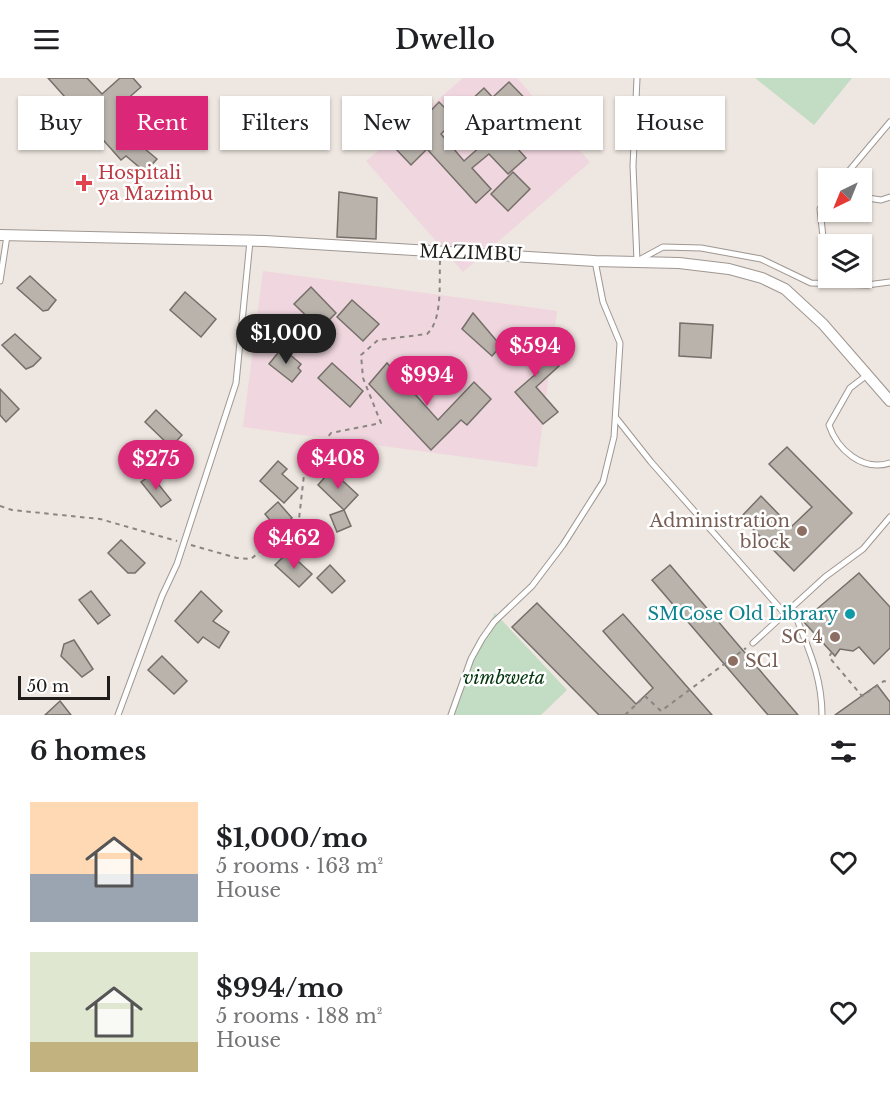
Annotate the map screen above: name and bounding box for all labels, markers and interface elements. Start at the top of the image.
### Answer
icon: menu [30,23,63,56]
text: Dwello [395,23,495,56]
icon: search [827,23,860,56]
chip: Buy [18,96,104,150]
chip: Rent [116,96,208,150]
chip: Filters [220,96,330,150]
chip: New [342,96,432,150]
chip: Apartment [444,96,603,150]
chip: House [615,96,725,150]
place label: Hospitali ya Mazimbu [98,162,213,205]
north arrow [818,168,872,222]
map controls [818,168,872,288]
marker: Hospitali ya Mazimbu [75,174,93,192]
button: layers [818,234,872,288]
street label: MAZIMBU [419,240,523,266]
pin: $1,000 [237,314,335,365]
text: $1,000 [250,321,322,345]
pin: $594 [499,327,571,378]
text: $594 [509,334,561,358]
pin: $994 [391,356,463,407]
text: $994 [400,363,454,387]
pin: $408 [302,439,374,490]
pin: $275 [120,440,192,491]
text: $408 [311,446,365,470]
text: $275 [132,447,180,471]
place label: Administration block [649,510,790,553]
pin: $462 [258,519,330,570]
marker: Administration block [795,524,809,538]
text: $462 [268,526,320,550]
place label: SMCose Old Library [647,603,838,625]
marker: SMCose Old Library [843,607,857,621]
place label: SC 4 [781,626,823,648]
marker: SC 4 [828,630,842,644]
place label: SC1 [745,650,779,672]
marker: SC1 [726,654,740,668]
park label: vimbweta [463,667,545,689]
scale bar [18,673,110,700]
text: 50 m [27,676,69,696]
text: 6 homes [30,735,146,767]
icon: filters [827,735,860,768]
text: $1,000/mo [216,822,368,854]
icon: home [78,826,150,898]
icon: heart [827,846,860,879]
text: 5 rooms · 163 m² [216,854,383,878]
text: House [216,878,281,902]
text: $994/mo [216,972,343,1004]
icon: home [78,976,150,1048]
icon: heart [827,996,860,1029]
text: 5 rooms · 188 m² [216,1004,382,1028]
text: House [216,1028,281,1052]

